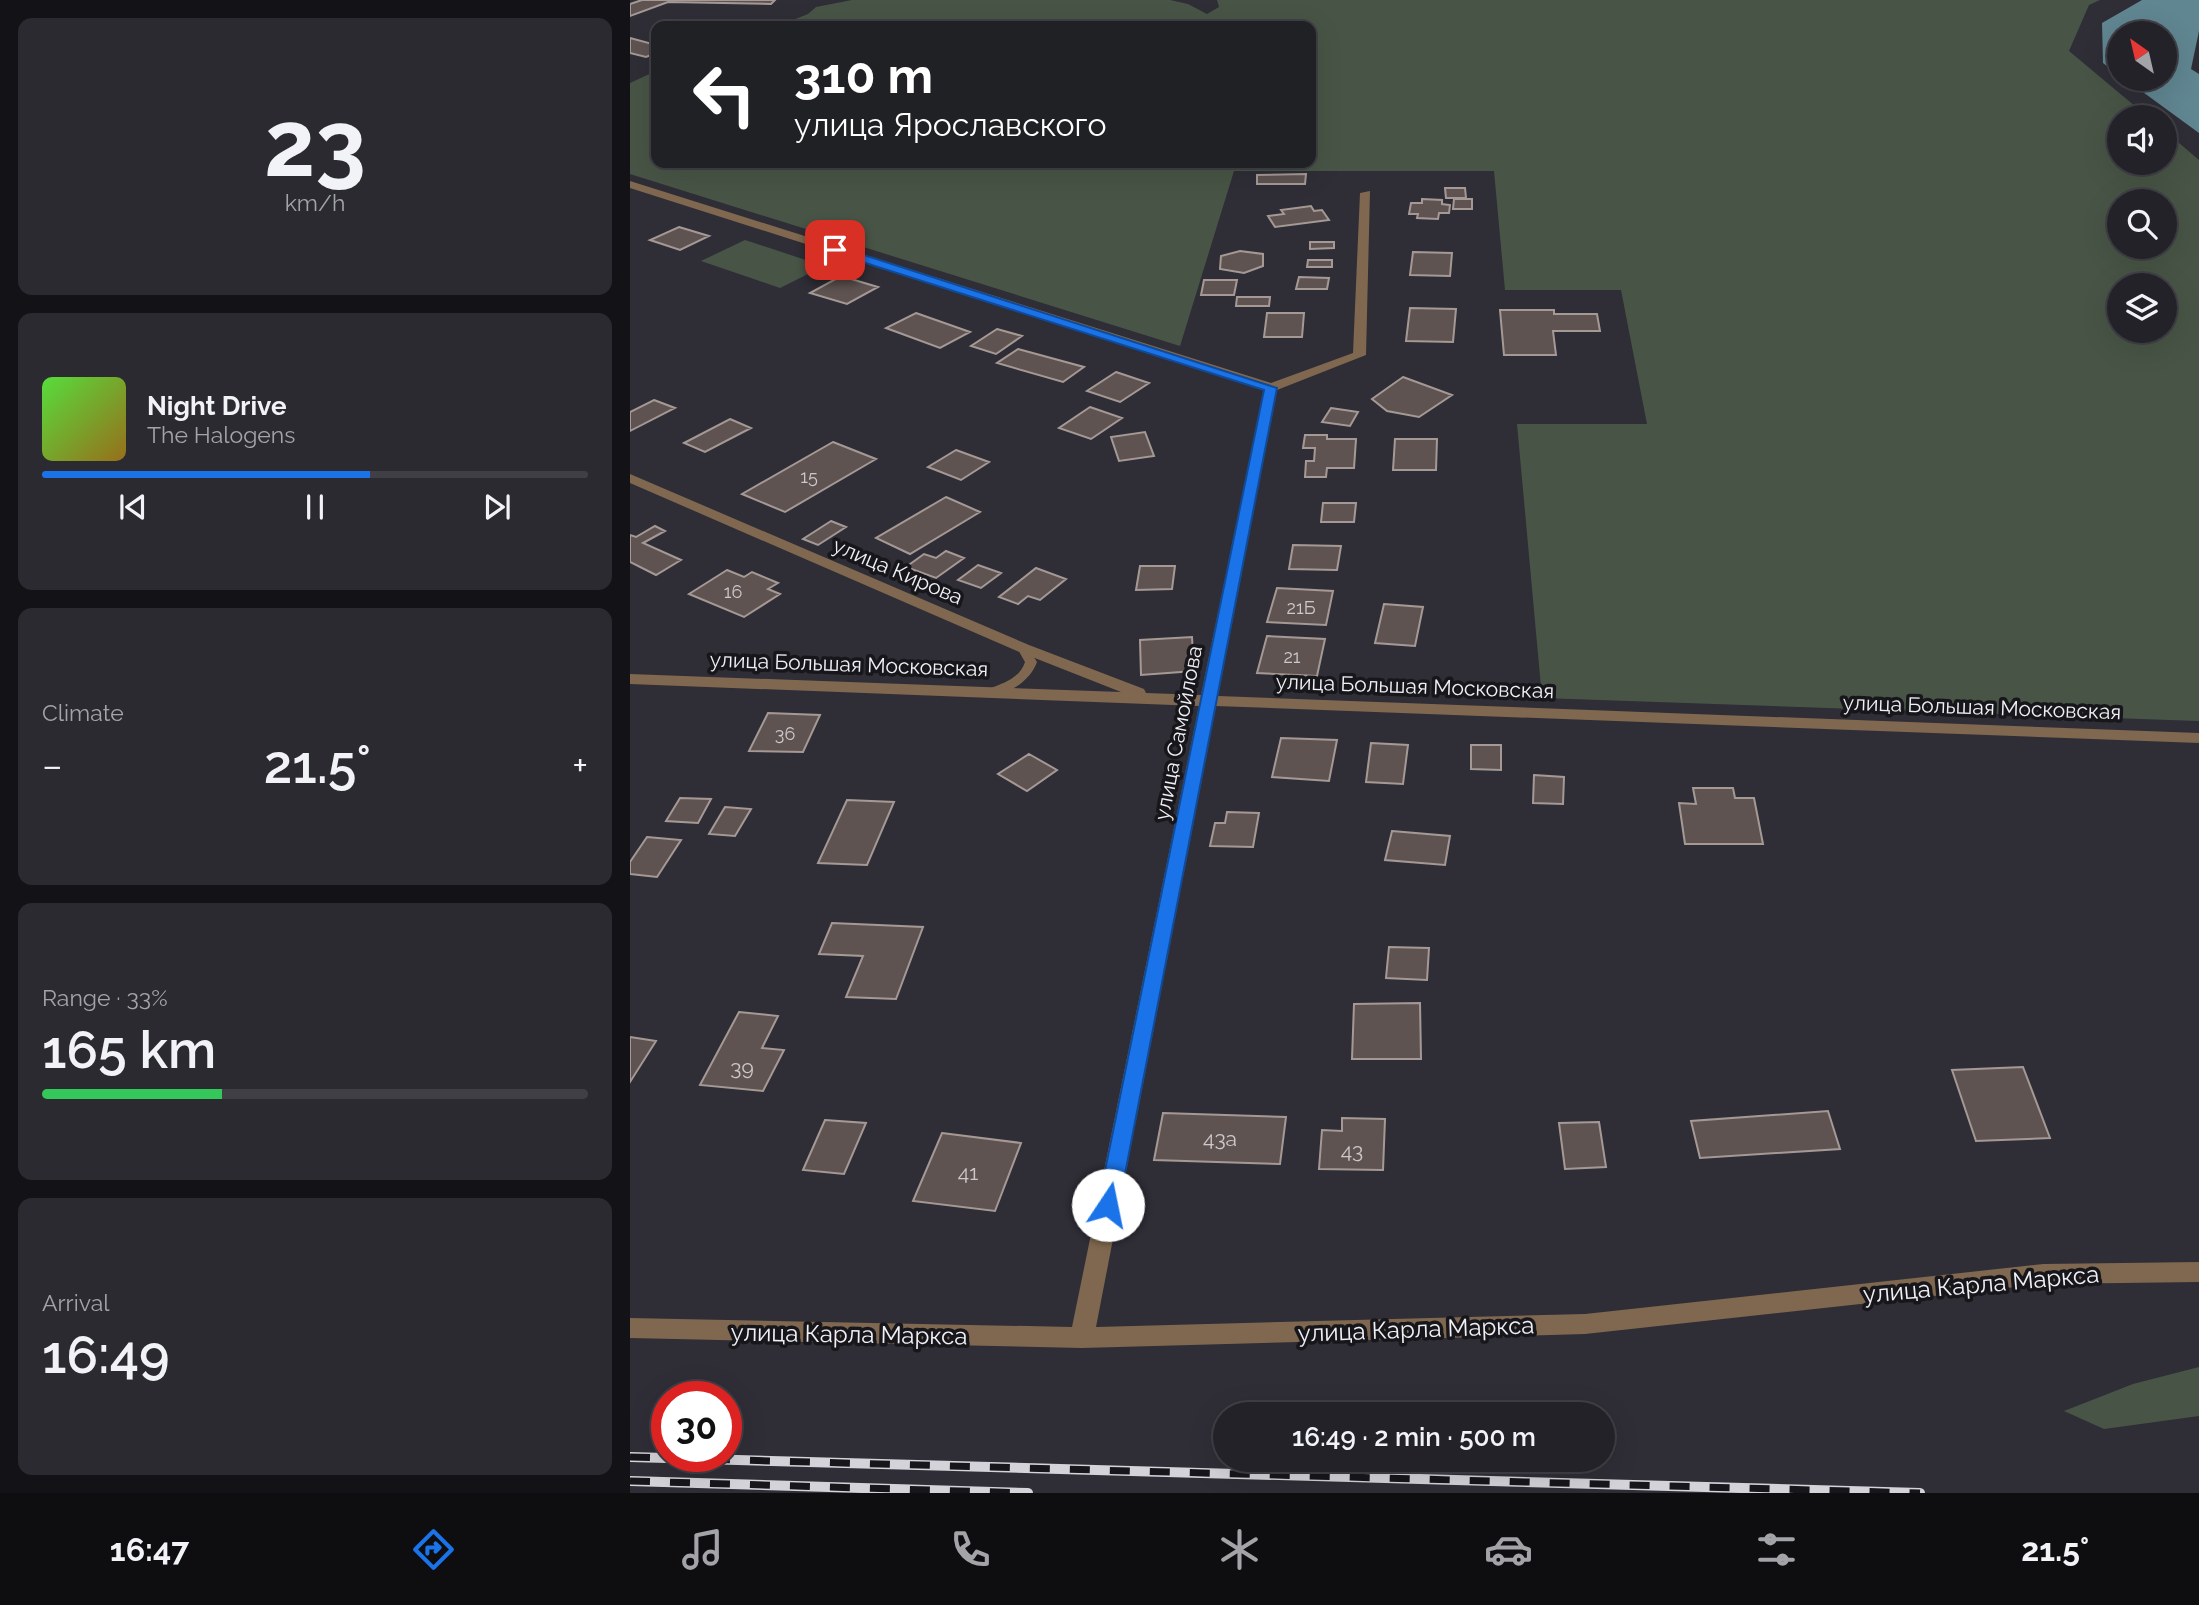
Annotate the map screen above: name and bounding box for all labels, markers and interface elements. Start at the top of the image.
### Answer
north arrow [2107,21,2177,91]
map controls [2107,21,2177,343]
text: 310 m [794,47,933,104]
icon: left [679,49,770,140]
text: 23 [264,90,366,197]
button: sound [2107,105,2177,175]
text: улица Ярославского [794,106,1107,143]
text: km/h [285,189,345,216]
button: search [2107,189,2177,259]
pin [805,220,865,280]
icon: arrive [816,231,854,269]
button: layers [2107,273,2177,343]
text: Night Drive [147,391,286,421]
text: The Halogens [147,421,295,448]
house number: 15 [800,466,818,487]
icon: previous [114,488,152,526]
icon: pause [296,488,334,526]
icon: next [478,488,516,526]
street label: улица Кирова [829,532,967,610]
house number: 16 [724,581,742,602]
house number: 21Б [1287,597,1316,618]
street label: улица Самойлова [1149,644,1207,822]
house number: 21 [1283,646,1301,667]
street label: улица Большая Московская [709,647,989,681]
street label: улица Большая Московская [1275,669,1555,703]
street label: улица Большая Московская [1842,690,2122,724]
text: Climate [42,699,124,726]
house number: 36 [775,723,795,744]
text: 21.5° [264,734,371,795]
text: − [42,743,62,788]
text: + [572,743,588,788]
text: Range · 33% [42,984,168,1011]
text: 165 km [42,1019,216,1080]
house number: 39 [730,1055,754,1080]
house number: 43а [1203,1126,1237,1151]
house number: 43 [1341,1138,1363,1163]
house number: 41 [958,1160,978,1185]
position arrow [1071,1168,1145,1242]
street label: улица Карла Маркса [1862,1259,2100,1309]
text: Arrival [42,1289,109,1316]
street label: улица Карла Маркса [1297,1310,1535,1348]
street label: улица Карла Маркса [730,1317,968,1351]
text: 16:49 [42,1324,170,1385]
speed limit sign: 30 [651,1381,742,1472]
text: 16:49 · 2 min · 500 m [1292,1422,1536,1452]
icon: directions [409,1525,458,1574]
icon: music [678,1525,727,1574]
icon: phone [946,1525,995,1574]
icon: climate [1215,1525,1264,1574]
icon: car [1484,1525,1533,1574]
icon: filters [1752,1525,1801,1574]
text: 16:47 [110,1531,189,1568]
text: 21.5° [2021,1531,2089,1568]

